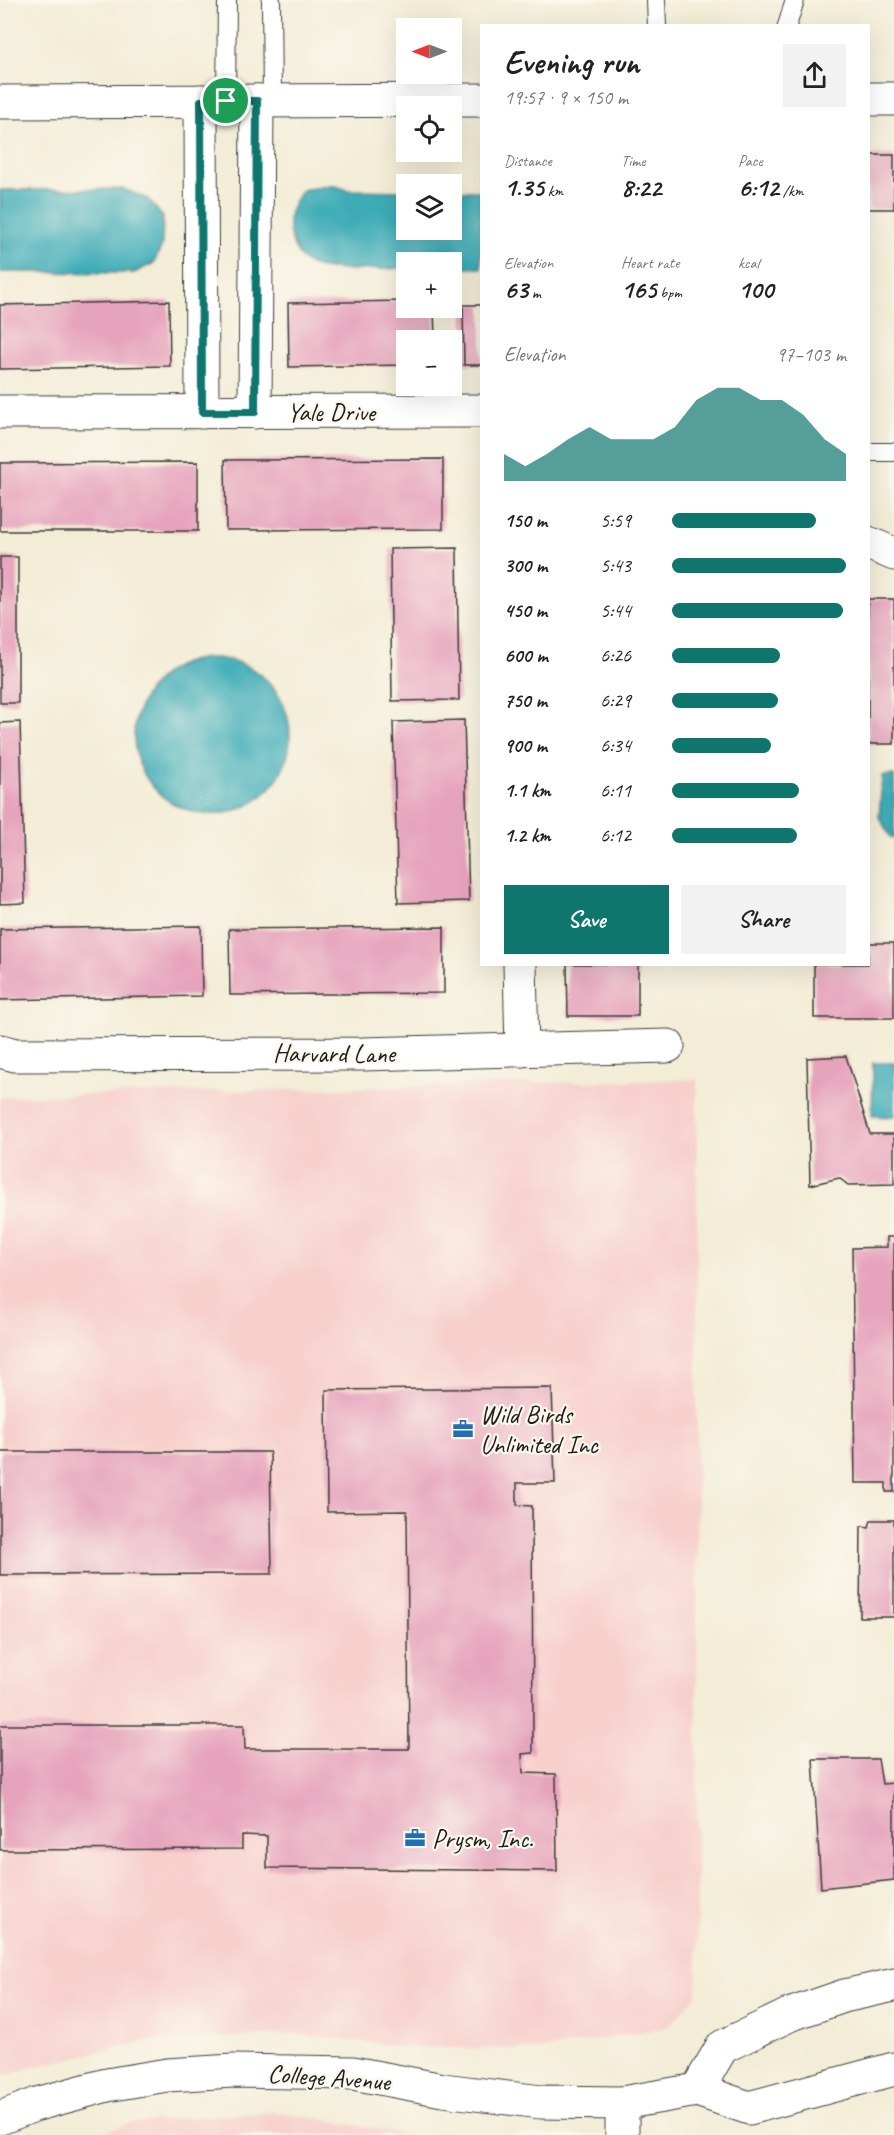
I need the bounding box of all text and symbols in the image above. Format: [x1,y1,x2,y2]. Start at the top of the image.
north arrow [396,18,462,84]
map controls [396,18,462,396]
text: Evening run [504,41,639,83]
button: share [783,44,846,107]
pin [200,75,251,126]
icon: arrive [209,84,242,117]
text: 19:57 · 9 × 150 m [504,85,628,110]
button: locate [396,96,462,162]
text: Distance [504,151,552,171]
text: Time [621,151,645,171]
text: Pace [738,151,763,171]
text: 1.35 [504,171,544,204]
text: 8:22 [621,171,661,204]
text: 6:12 [738,171,779,204]
button: layers [396,174,462,240]
text: km [544,181,563,201]
text: /km [779,181,804,201]
button: + [396,252,462,318]
text: Elevation [504,253,553,273]
text: Heart rate [621,253,679,273]
text: kcal [738,253,759,273]
text: 63 [504,273,528,306]
text: 165 [621,273,656,306]
text: 100 [738,273,773,306]
text: m [528,283,541,303]
text: bpm [656,283,682,303]
button: − [396,330,462,396]
text: Elevation [504,342,566,367]
text: 97–103 m [776,342,846,367]
street label: Yale Drive [287,396,378,429]
text: 150 m [504,508,547,533]
text: 5:59 [600,508,631,533]
text: 300 m [504,553,547,578]
text: 5:43 [600,553,631,578]
text: 450 m [504,598,547,623]
text: 5:44 [600,598,631,623]
text: 600 m [504,643,548,668]
text: 6:26 [600,643,631,668]
text: 750 m [504,688,547,713]
text: 6:29 [600,688,631,713]
text: 900 m [504,733,547,758]
text: 6:34 [600,733,631,758]
text: 1.1 km [504,778,551,803]
text: 6:11 [600,778,631,803]
text: 1.2 km [504,823,551,848]
text: 6:12 [600,823,631,848]
button: Save [504,885,669,954]
button: Share [681,885,846,954]
street label: Harvard Lane [273,1037,398,1070]
place label: Wild Birds Unlimited Inc [480,1398,600,1461]
office icon: Wild Birds Unlimited Inc [451,1417,475,1441]
place label: Prysm, Inc. [432,1822,534,1855]
office icon: Prysm, Inc. [403,1826,427,1850]
street label: College Avenue [267,2057,393,2098]

